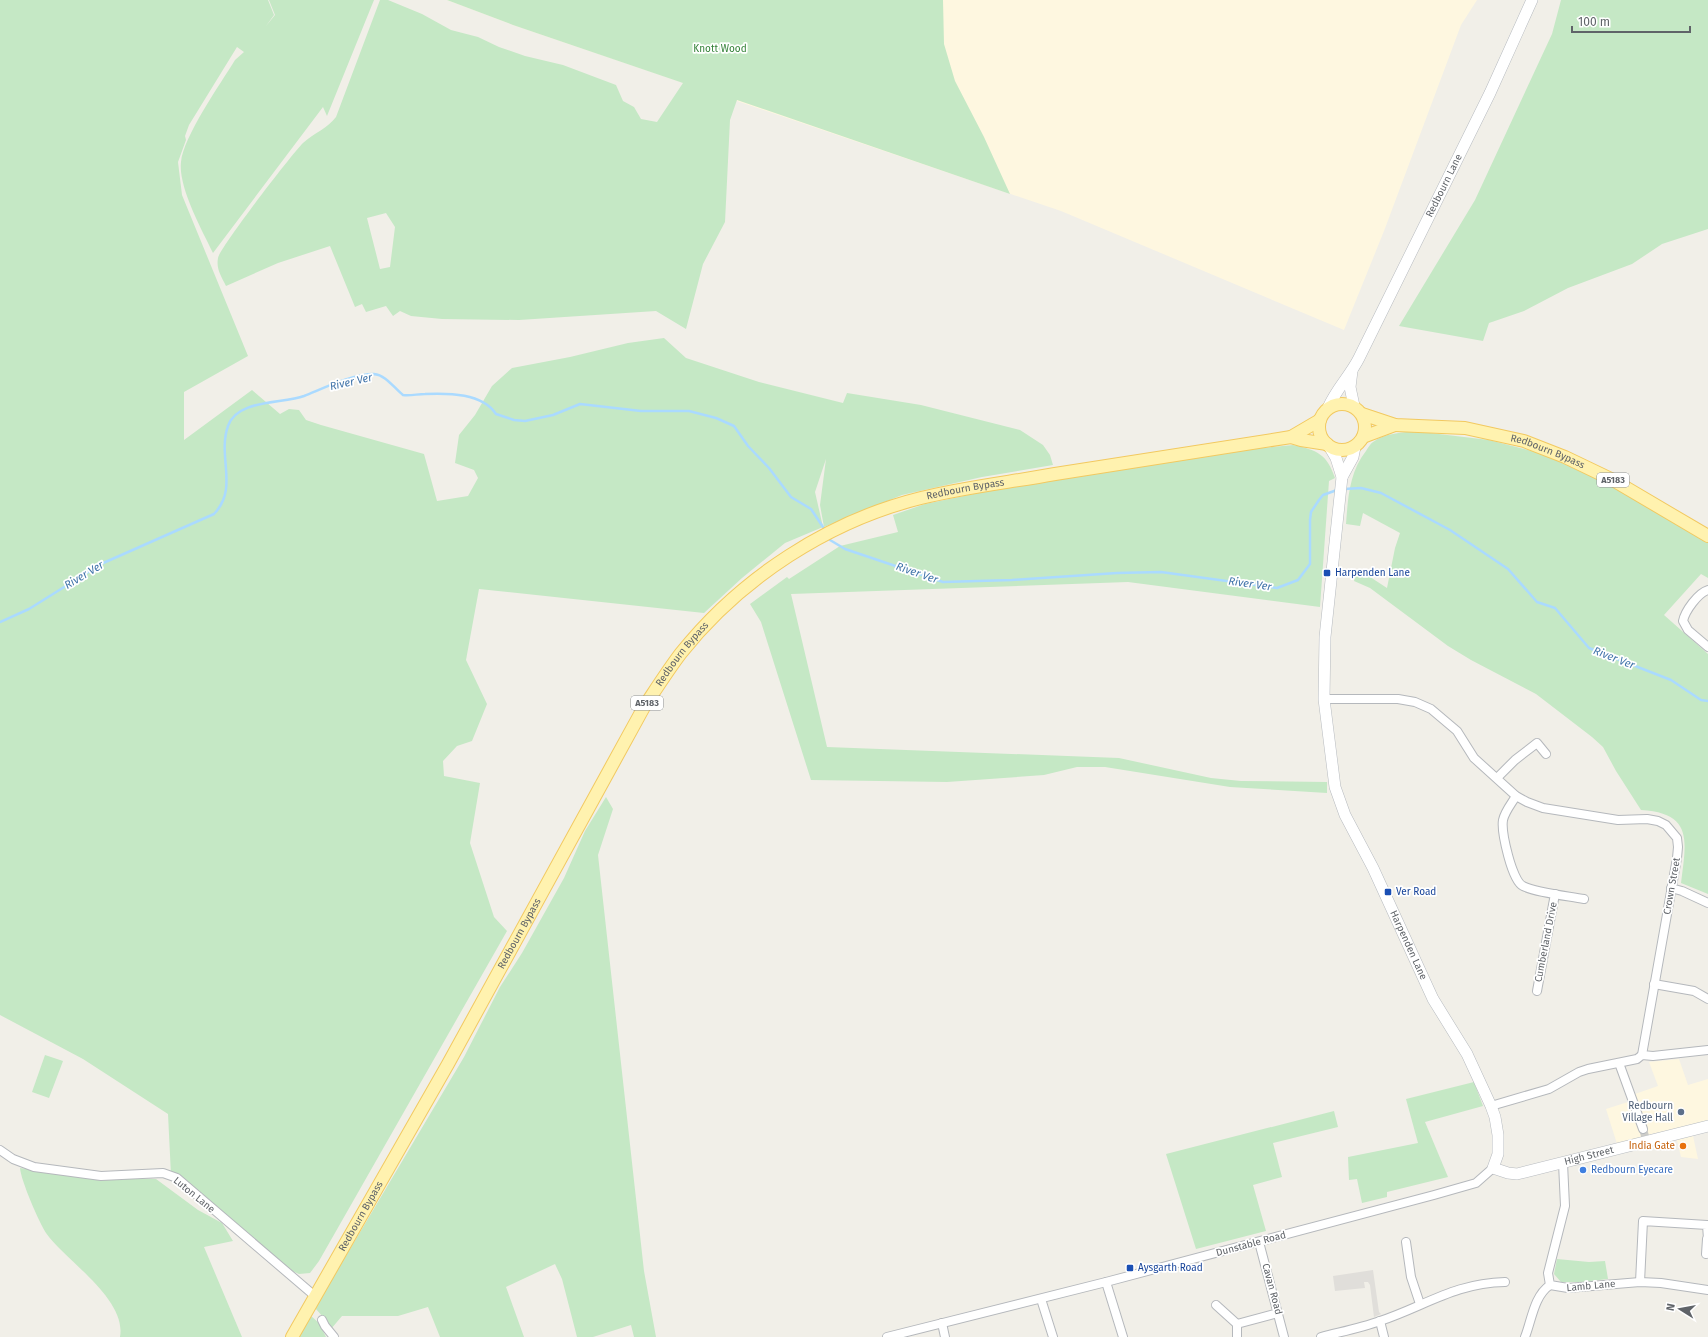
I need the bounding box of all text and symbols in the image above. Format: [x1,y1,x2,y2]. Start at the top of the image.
scale bar [1572,8,1690,34]
text: 100 m [1578,15,1610,29]
park label: Knott Wood [693,43,747,55]
street label: Redbourn Lane [1423,152,1465,219]
water label: River Ver [328,371,374,393]
street label: Redbourn Bypass [1509,432,1587,472]
road number: A5183 [1597,473,1629,487]
street label: Redbourn Bypass [925,476,1005,502]
water label: River Ver [62,558,107,592]
water label: River Ver [894,560,940,586]
place label: Harpenden Lane [1335,567,1410,579]
marker: Harpenden Lane [1322,568,1332,578]
water label: River Ver [1228,575,1273,594]
street label: Redbourn Bypass [653,619,711,689]
water label: River Ver [1591,644,1637,672]
road number: A5183 [631,696,663,710]
street label: Crown Street [1661,856,1683,915]
place label: Ver Road [1396,886,1436,898]
marker: Ver Road [1383,887,1393,897]
street label: Redbourn Bypass [495,896,544,971]
street label: Cumberland Drive [1532,901,1560,983]
street label: Harpenden Lane [1387,909,1429,982]
place label: Redbourn Village Hall [1622,1100,1673,1124]
marker: Redbourn Village Hall [1676,1107,1686,1117]
place label: India Gate [1629,1140,1675,1152]
marker: India Gate [1678,1141,1688,1151]
street label: High Street [1563,1144,1615,1168]
place label: Redbourn Eyecare [1591,1164,1673,1176]
marker: Redbourn Eyecare [1578,1165,1588,1175]
street label: Luton Lane [171,1175,217,1215]
street label: Redbourn Bypass [336,1179,386,1254]
street label: Dunstable Road [1215,1229,1287,1259]
place label: Aysgarth Road [1138,1262,1203,1274]
street label: Cavan Road [1259,1262,1285,1316]
marker: Aysgarth Road [1125,1263,1135,1273]
street label: Lamb Lane [1566,1278,1616,1294]
north arrow [1660,1289,1700,1329]
text: N [1664,1302,1678,1312]

